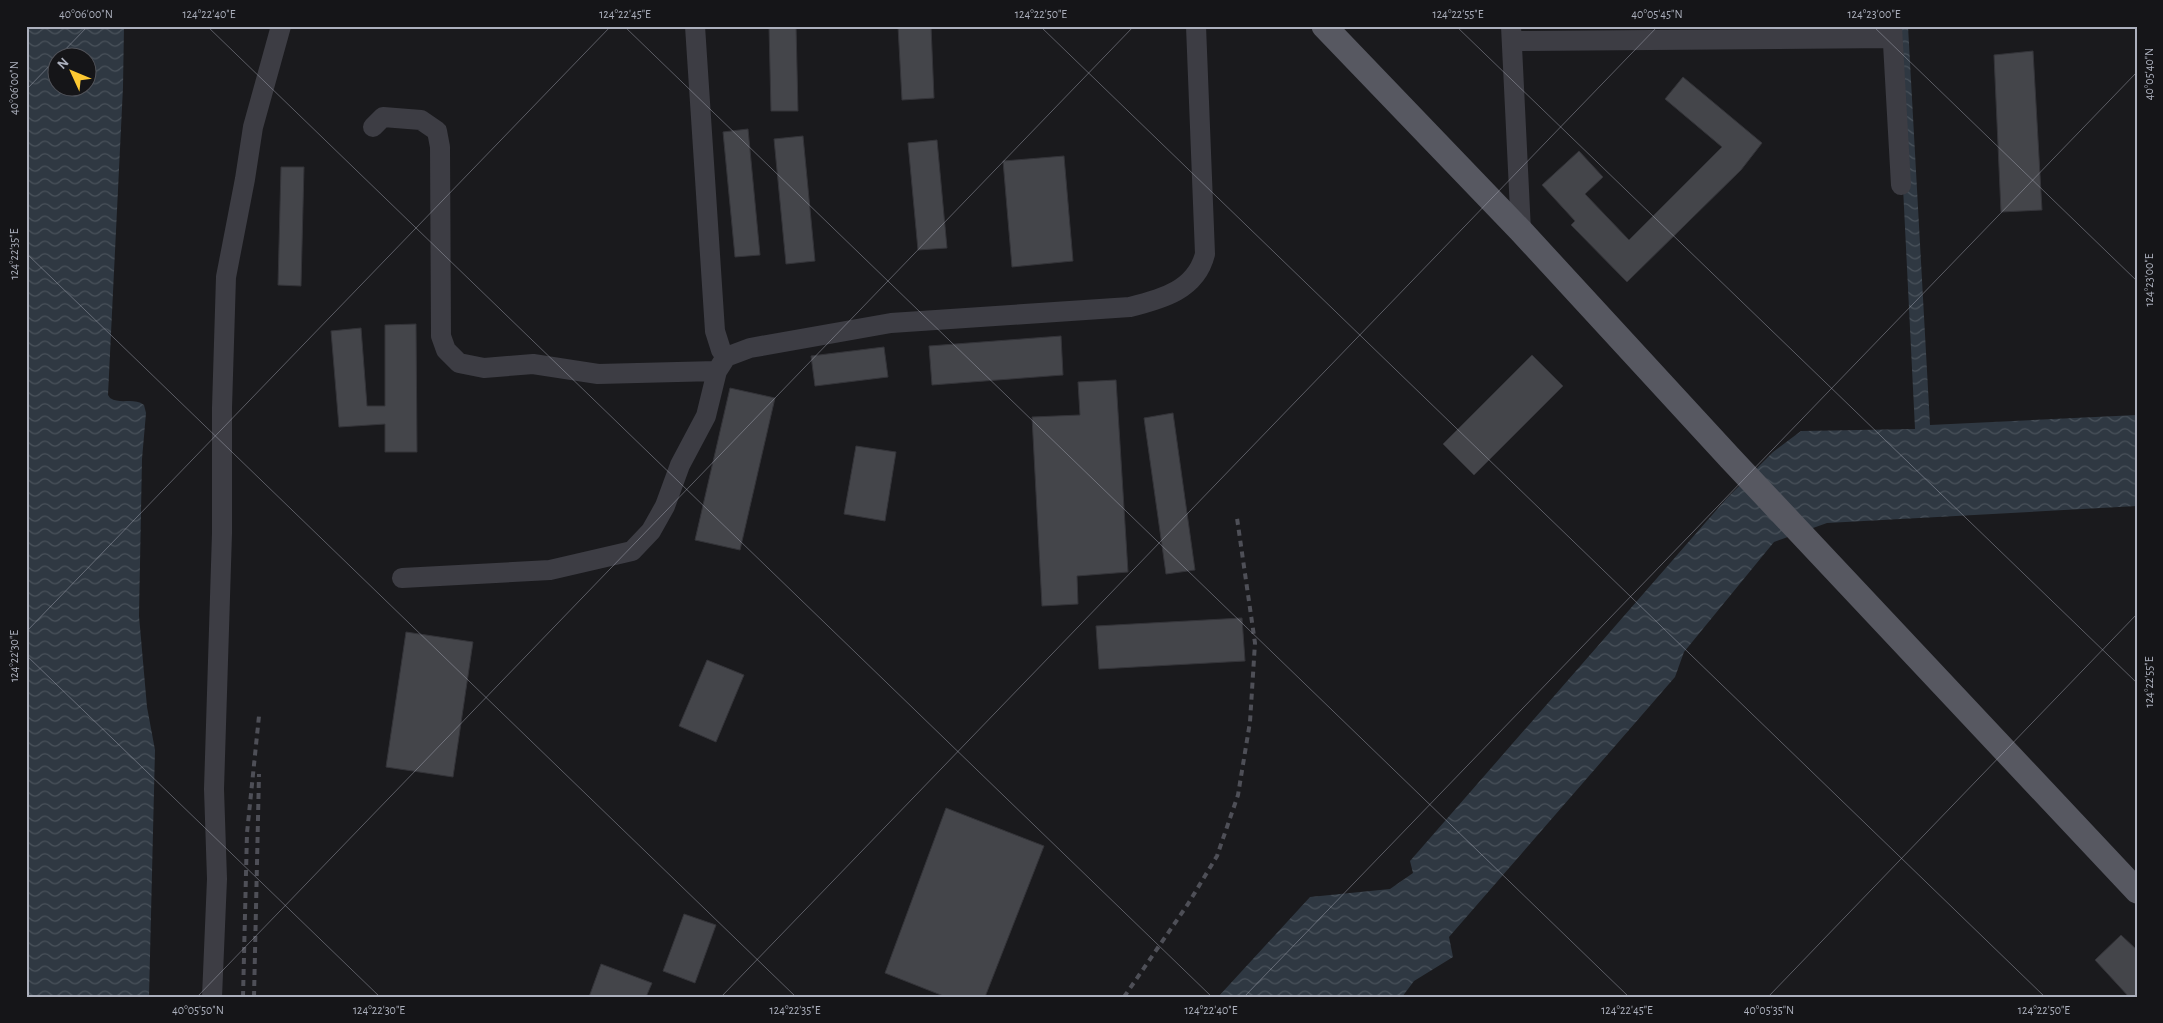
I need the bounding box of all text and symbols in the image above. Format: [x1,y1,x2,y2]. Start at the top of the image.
text: 40°06'00"N [59,8,113,20]
text: 124°22'40"E [182,8,236,20]
text: 124°22'45"E [599,8,651,20]
text: 124°22'50"E [1015,8,1067,20]
text: 124°22'55"E [1433,8,1484,20]
text: 40°05'45"N [1631,8,1683,20]
text: 124°23'00"E [1847,8,1901,20]
north arrow [48,48,98,98]
text: 40°05'40"N [2143,48,2155,100]
text: N [55,55,72,72]
text: 40°06'00"N [8,61,20,115]
text: 124°22'35"E [8,228,20,279]
text: 124°23'00"E [2143,253,2155,307]
text: 124°22'30"E [8,630,20,682]
text: 124°22'55"E [2143,656,2155,707]
text: 40°05'50"N [172,1004,224,1016]
text: 124°22'30"E [353,1004,405,1016]
text: 124°22'35"E [770,1004,821,1016]
text: 124°22'40"E [1184,1004,1238,1016]
text: 124°22'45"E [1601,1004,1653,1016]
text: 40°05'35"N [1744,1004,1794,1016]
text: 124°22'50"E [2018,1004,2070,1016]

